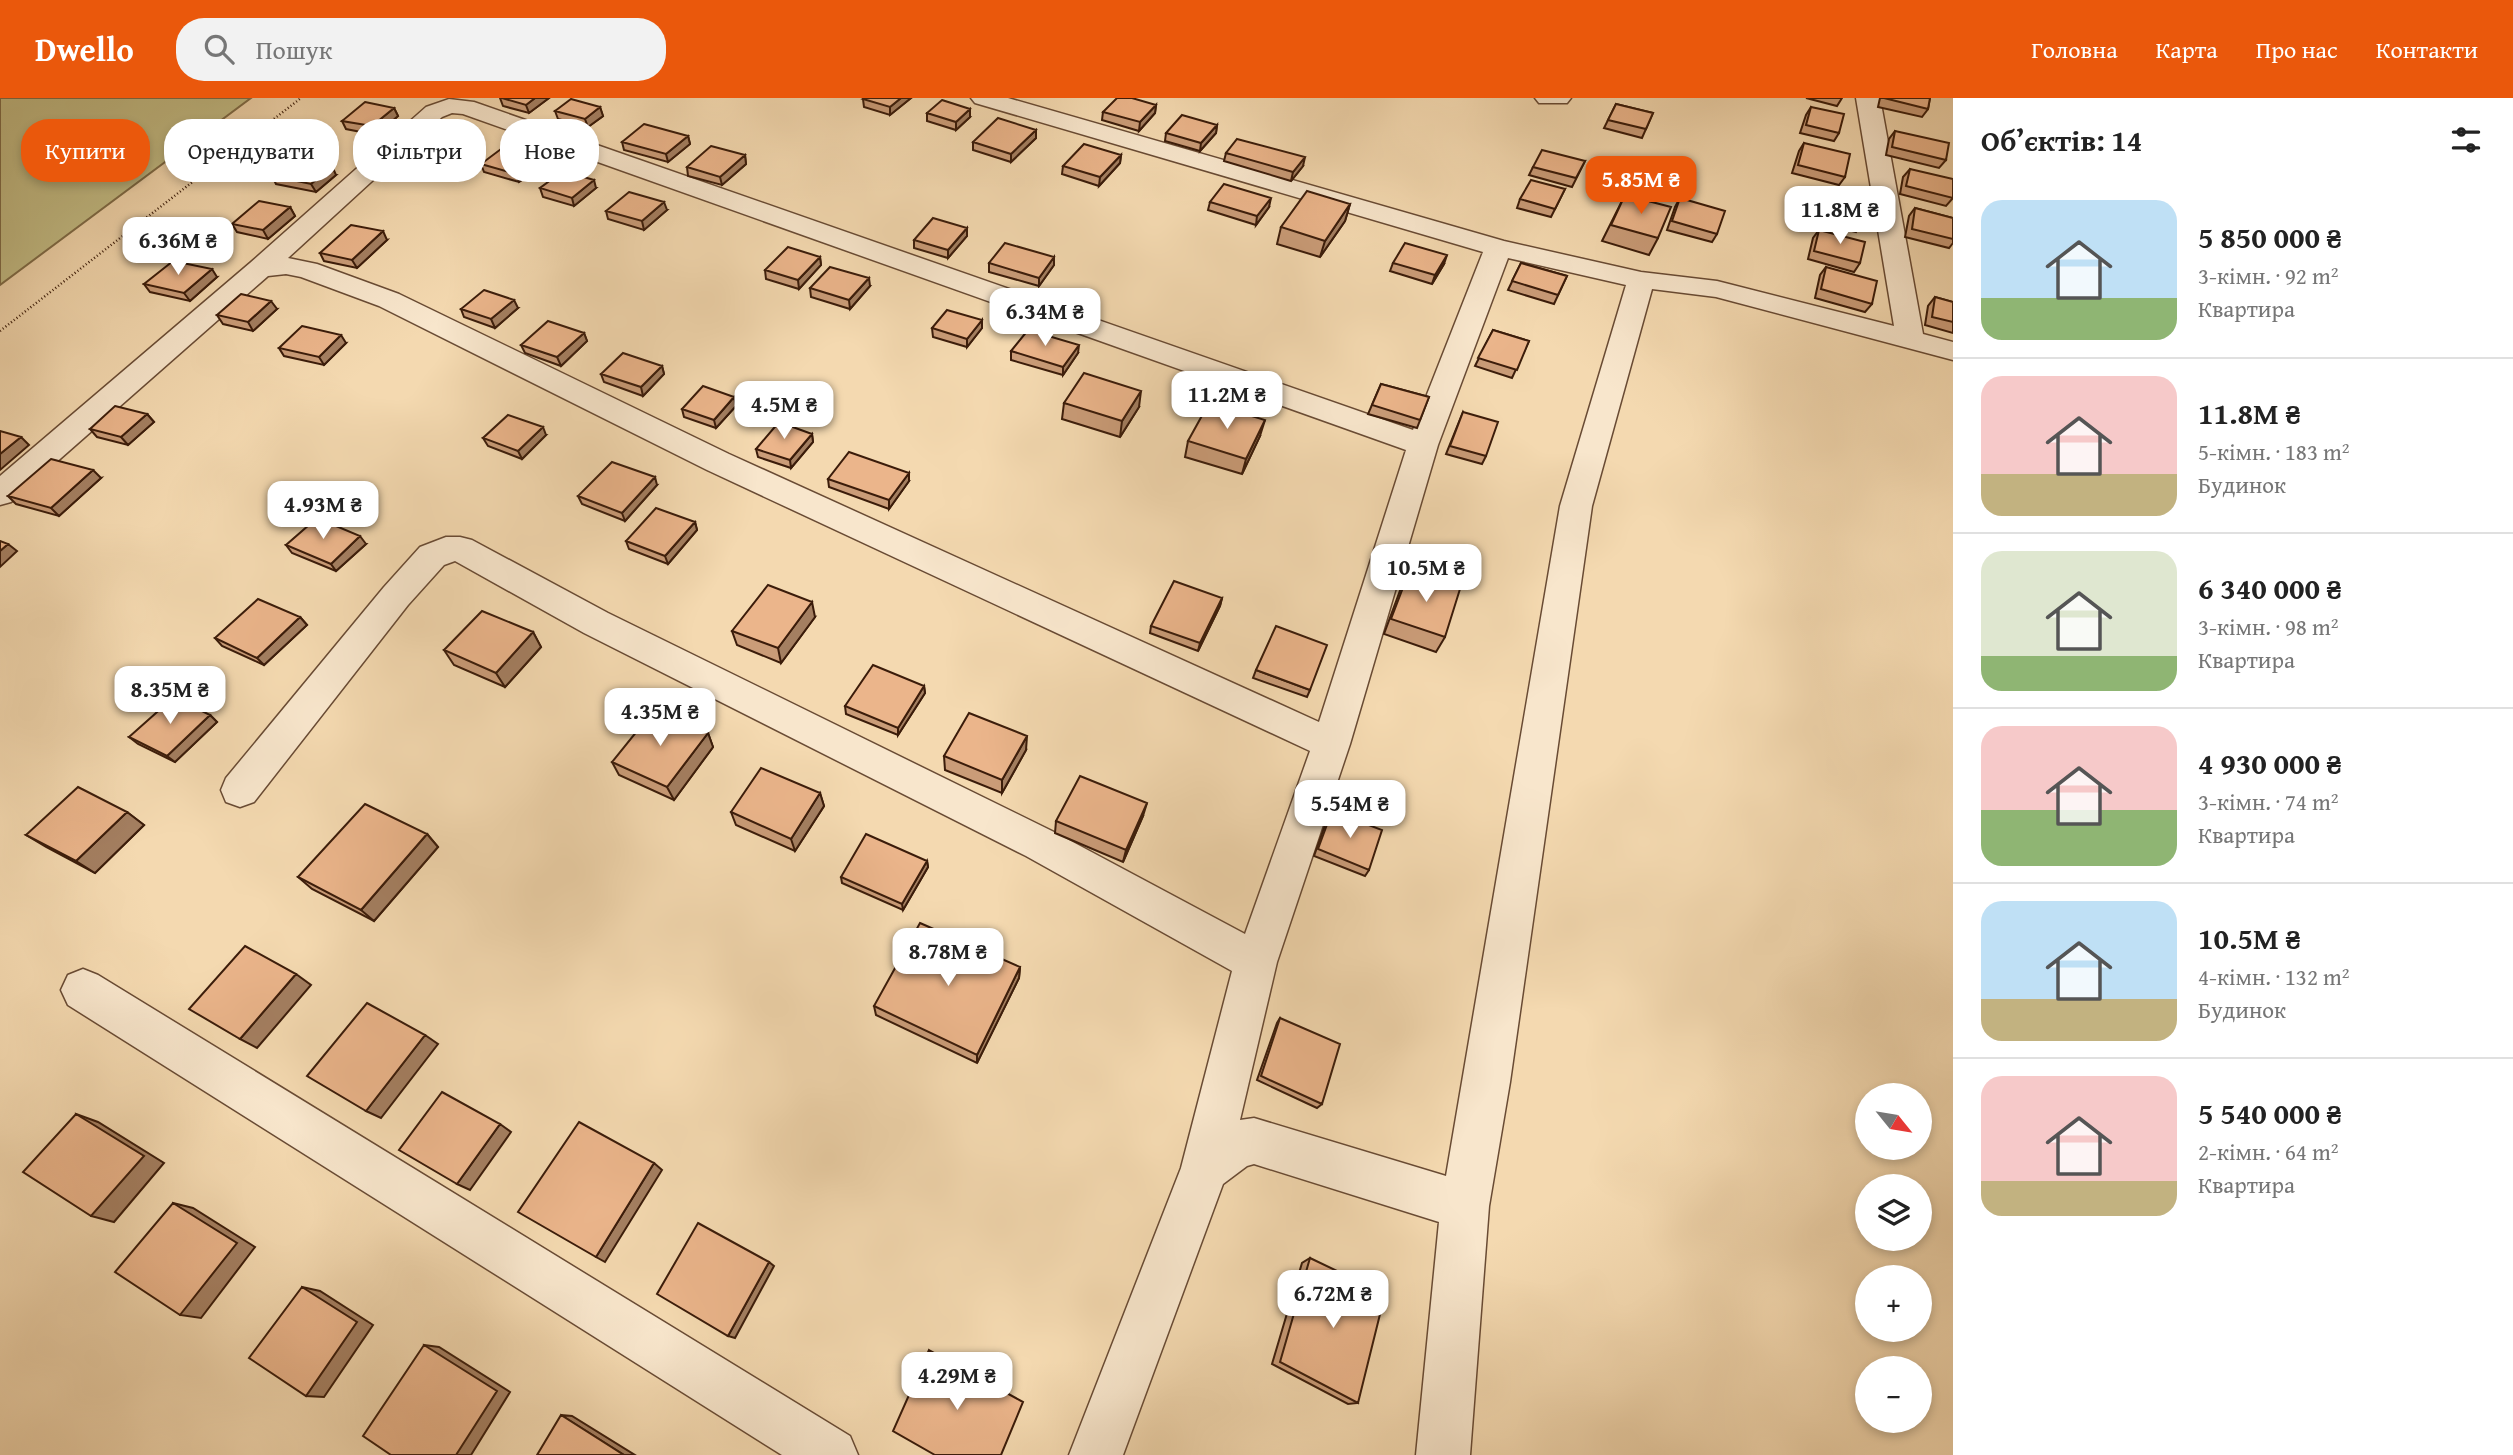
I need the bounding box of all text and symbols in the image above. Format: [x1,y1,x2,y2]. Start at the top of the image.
search box [176,18,666,81]
text: Dwello [35,25,134,73]
icon: search [200,30,238,68]
text: Пошук [256,30,332,69]
text: Головна [2031,32,2118,67]
text: Карта [2156,32,2218,67]
text: Про нас [2256,32,2338,67]
text: Контакти [2376,32,2478,67]
text: Об’єктів: 14 [1981,118,2142,162]
chip: Купити [21,119,150,182]
chip: Орендувати [164,119,339,182]
chip: Фільтри [353,119,486,182]
chip: Нове [500,119,599,182]
icon: filters [2447,121,2485,159]
pin: 5.85M ₴ [1576,156,1706,216]
text: 5.85M ₴ [1601,162,1681,195]
pin: 11.8M ₴ [1775,186,1905,246]
text: 11.8M ₴ [1800,192,1880,225]
text: 5 850 000 ₴ [2198,215,2342,259]
pin: 6.36M ₴ [113,218,243,277]
text: 6.36M ₴ [138,223,218,256]
icon: home [2037,228,2121,312]
text: 3-кімн. · 92 m² [2198,259,2339,292]
pin: 6.34M ₴ [980,288,1110,348]
text: Квартира [2198,292,2295,325]
text: 6.34M ₴ [1005,294,1085,327]
pin: 11.2M ₴ [1162,372,1292,431]
text: 11.2M ₴ [1187,377,1267,410]
pin: 4.5M ₴ [727,382,841,441]
text: 4.5M ₴ [750,387,818,420]
text: 11.8M ₴ [2198,391,2301,435]
icon: home [2037,404,2121,488]
text: 5-кімн. · 183 m² [2198,435,2350,468]
text: Будинок [2198,468,2286,501]
pin: 4.93M ₴ [258,482,388,541]
text: 4.93M ₴ [283,487,363,520]
pin: 10.5M ₴ [1361,545,1491,604]
text: 10.5M ₴ [1386,550,1466,583]
text: 6 340 000 ₴ [2198,566,2342,610]
icon: home [2037,579,2121,663]
text: 3-кімн. · 98 m² [2198,610,2339,643]
text: Квартира [2198,643,2295,676]
pin: 8.35M ₴ [105,666,235,726]
text: 8.35M ₴ [130,672,210,705]
pin: 4.35M ₴ [595,688,725,748]
text: 4.35M ₴ [620,694,700,727]
text: 4 930 000 ₴ [2198,741,2342,785]
icon: home [2037,754,2121,838]
pin: 5.54M ₴ [1285,780,1415,840]
text: 3-кімн. · 74 m² [2198,785,2339,818]
text: 5.54M ₴ [1310,786,1390,819]
text: Квартира [2198,818,2295,851]
text: 10.5M ₴ [2198,916,2301,960]
pin: 8.78M ₴ [883,928,1013,988]
icon: home [2037,929,2121,1013]
text: 8.78M ₴ [908,934,988,967]
text: 4-кімн. · 132 m² [2198,960,2350,993]
text: Будинок [2198,993,2286,1026]
north arrow [1855,1083,1932,1160]
map controls [1855,1083,1932,1433]
text: 5 540 000 ₴ [2198,1091,2342,1135]
icon: home [2037,1104,2121,1188]
text: 2-кімн. · 64 m² [2198,1135,2339,1168]
text: Квартира [2198,1168,2295,1201]
button: layers [1855,1174,1932,1251]
button: + [1855,1265,1932,1342]
pin: 6.72M ₴ [1268,1270,1398,1330]
text: 6.72M ₴ [1293,1276,1373,1309]
pin: 4.29M ₴ [892,1352,1022,1412]
button: − [1855,1356,1932,1433]
text: 4.29M ₴ [917,1358,997,1391]

